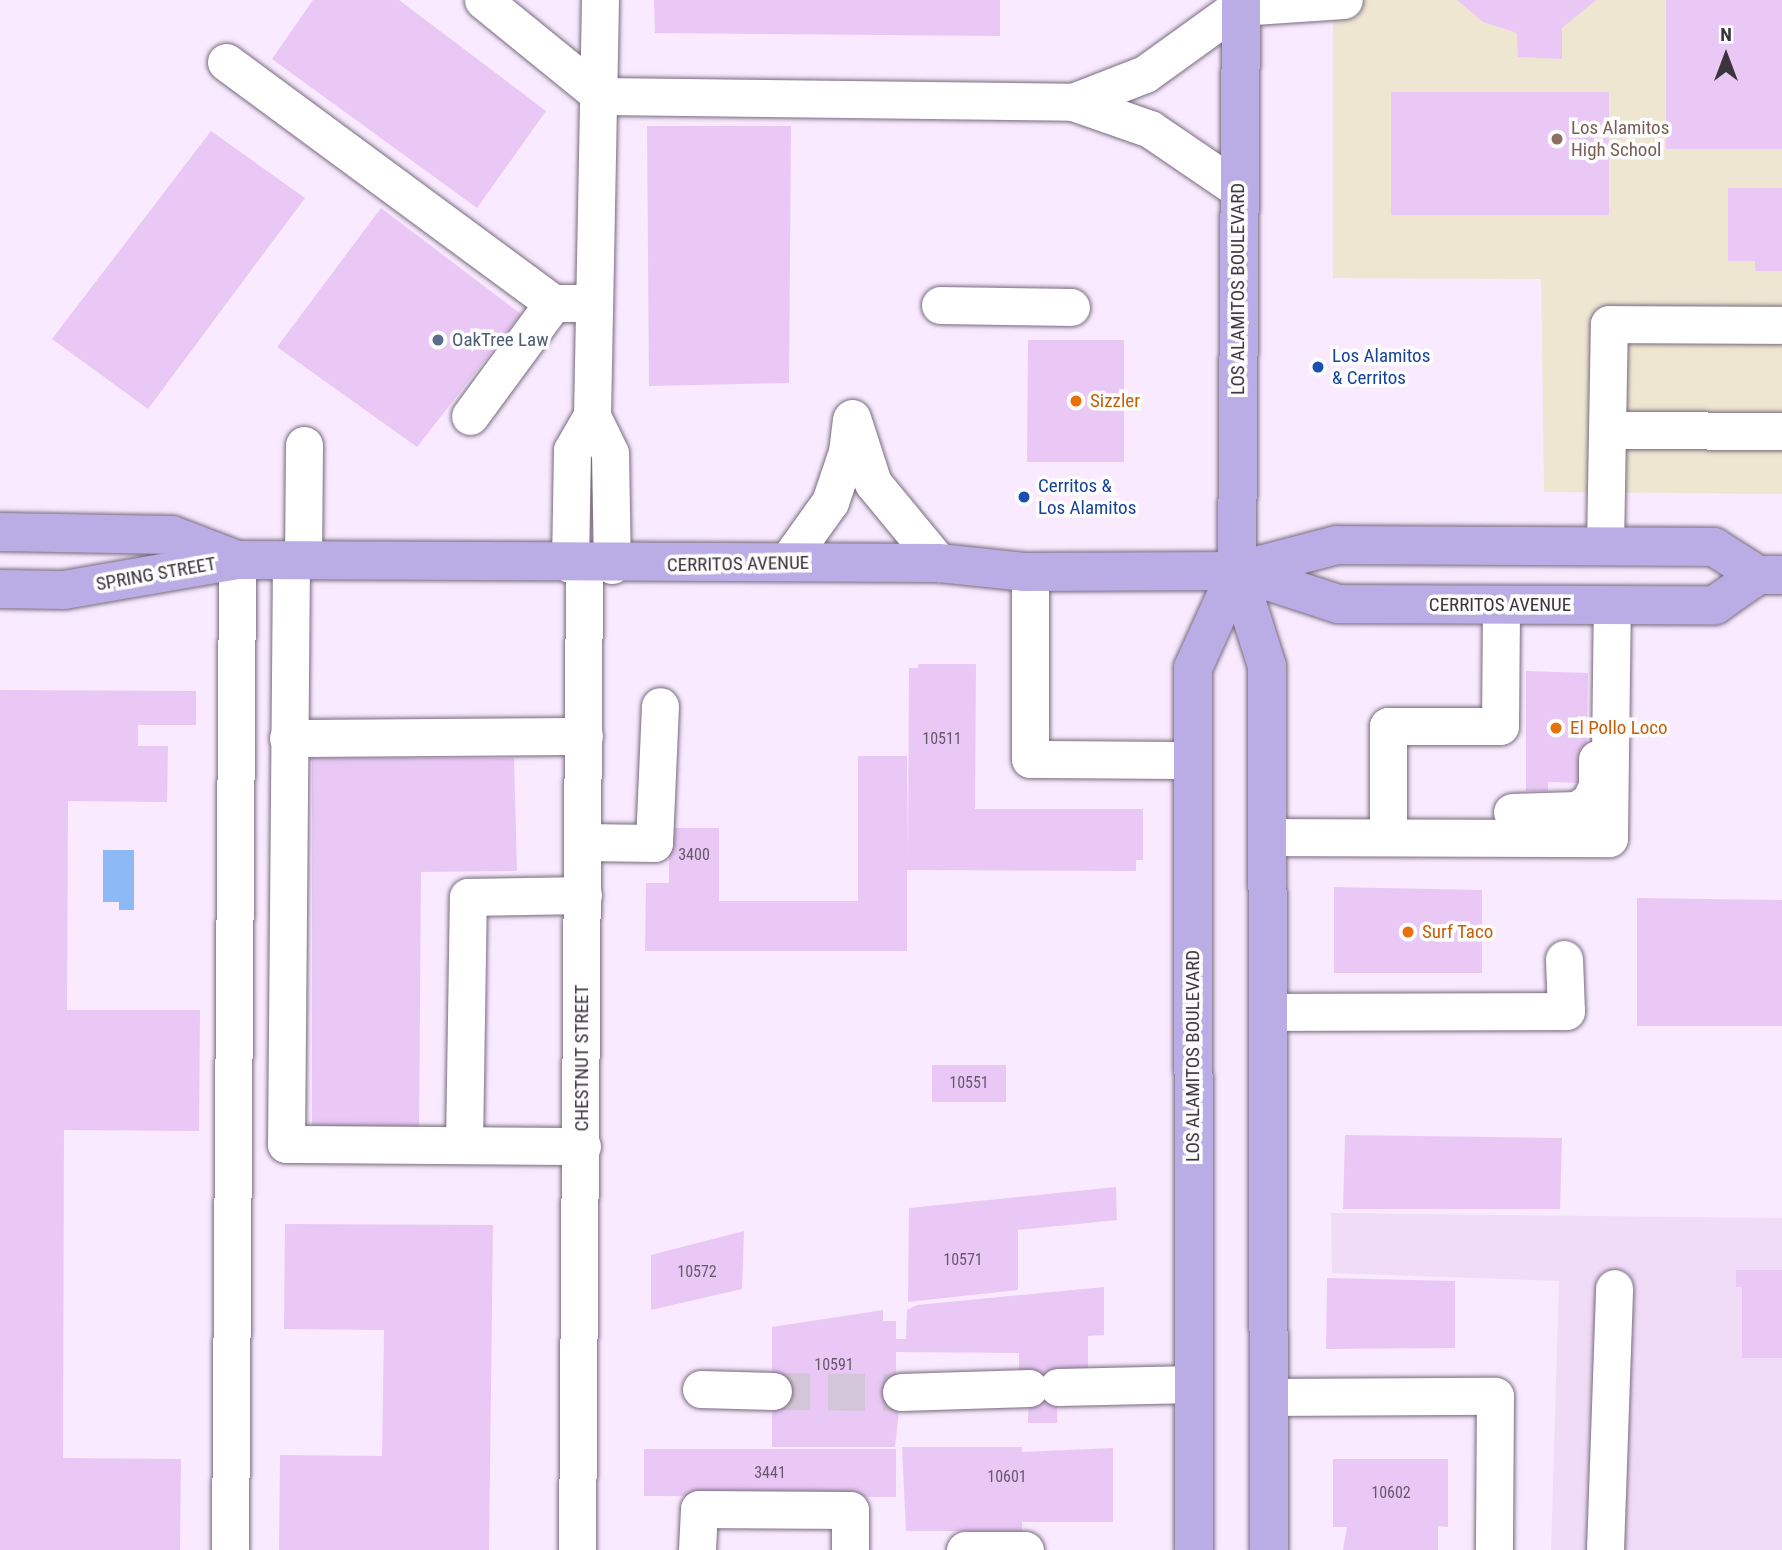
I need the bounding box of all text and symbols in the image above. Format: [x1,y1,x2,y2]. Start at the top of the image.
north arrow [1691,21,1761,91]
text: N [1720,23,1732,46]
place label: Los Alamitos High School [1571,117,1669,161]
marker: Los Alamitos High School [1549,131,1565,147]
street label: LOS ALAMITOS BOULEVARD [1227,183,1249,395]
place label: OakTree Law [452,329,549,351]
marker: OakTree Law [430,332,446,348]
place label: Los Alamitos & Cerritos [1332,345,1430,389]
marker: Los Alamitos & Cerritos [1310,359,1326,375]
place label: Sizzler [1090,390,1140,412]
marker: Sizzler [1068,393,1084,409]
place label: Cerritos & Los Alamitos [1038,475,1136,519]
marker: Cerritos & Los Alamitos [1016,489,1032,505]
street label: CERRITOS AVENUE [667,551,809,577]
street label: SPRING STREET [94,552,218,596]
street label: CERRITOS AVENUE [1429,594,1571,616]
place label: El Pollo Loco [1570,717,1668,739]
marker: El Pollo Loco [1548,720,1564,736]
house number: 10511 [922,729,962,749]
house number: 3400 [678,845,710,865]
place label: Surf Taco [1422,921,1494,943]
marker: Surf Taco [1400,924,1416,940]
street label: LOS ALAMITOS BOULEVARD [1182,950,1204,1162]
street label: CHESTNUT STREET [571,984,593,1132]
house number: 10551 [949,1073,989,1093]
house number: 10571 [943,1250,983,1270]
house number: 10572 [677,1262,717,1282]
house number: 10591 [814,1355,854,1375]
house number: 3441 [754,1463,786,1483]
house number: 10601 [987,1467,1027,1487]
house number: 10602 [1371,1483,1411,1503]

